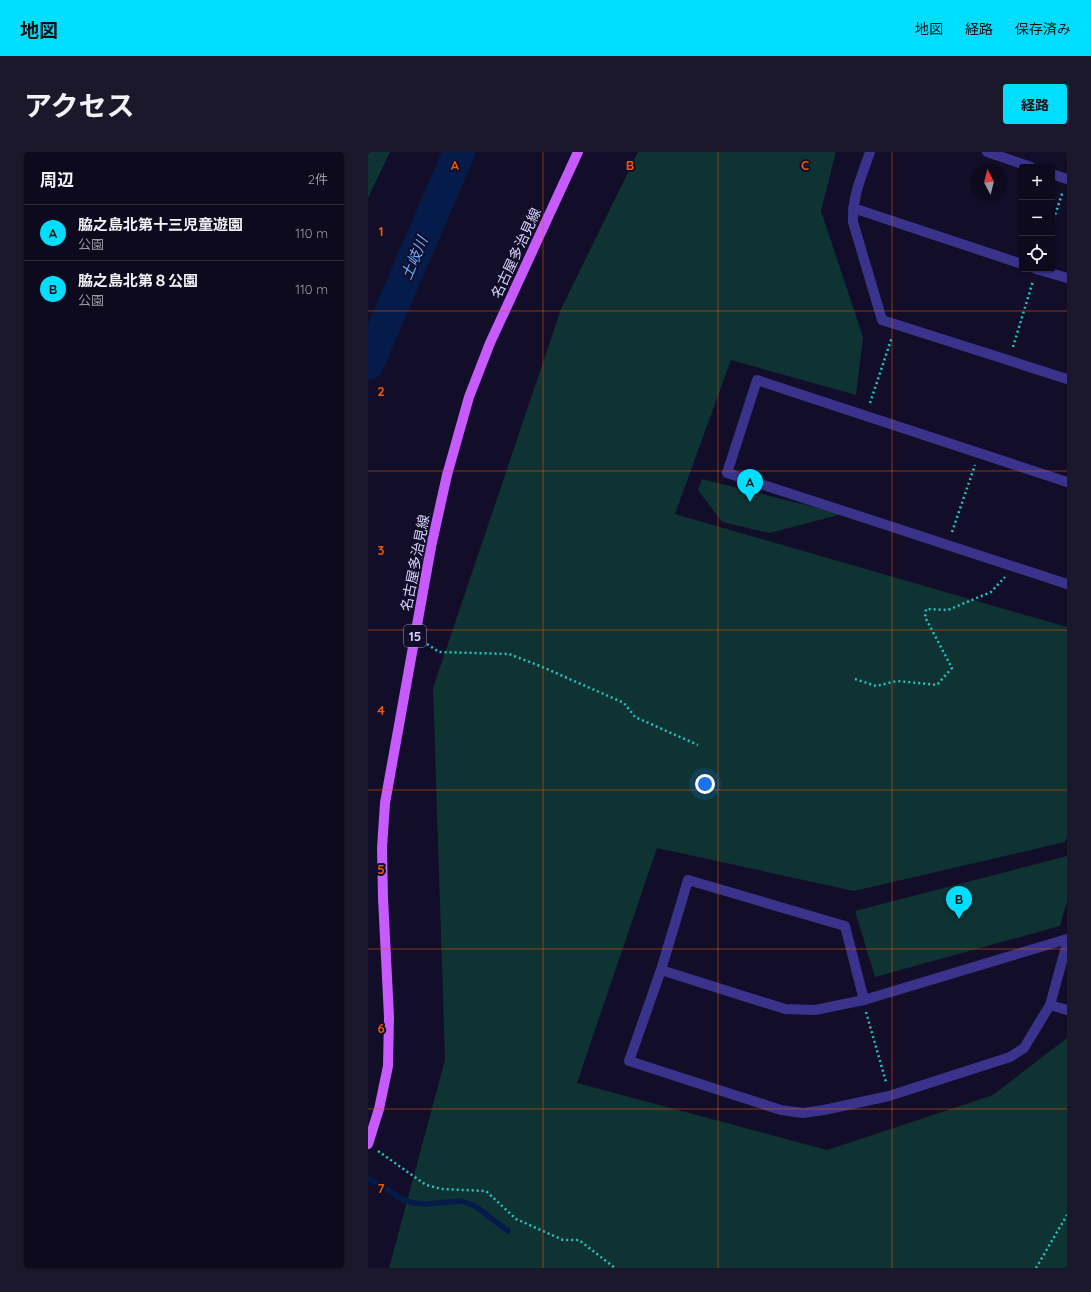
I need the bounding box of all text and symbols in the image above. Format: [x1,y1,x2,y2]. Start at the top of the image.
text: 地図 [20,18,58,42]
text: 地図 [915,20,943,38]
text: 経路 [965,20,993,38]
text: 保存済み [1015,20,1071,38]
button: 経路 [1003,84,1067,124]
text: アクセス [24,88,135,123]
text: A [451,157,460,173]
text: B [626,157,634,173]
text: C [801,157,809,173]
north arrow [971,164,1007,200]
map controls [1019,164,1055,272]
button: + [1019,164,1055,200]
text: 周辺 [40,169,74,190]
text: 2件 [308,171,328,187]
button: − [1019,200,1055,236]
street label: 名古屋多治見線 [487,205,545,301]
text: 脇之島北第十三児童遊園 [78,215,243,234]
text: 1 [378,223,384,239]
text: A [49,225,57,241]
text: 110 m [295,225,328,241]
water label: 土岐川 [396,232,432,282]
text: 公園 [78,236,104,252]
button: locate [1019,236,1055,272]
text: 脇之島北第８公園 [78,271,198,290]
text: B [49,281,57,297]
text: 110 m [295,281,328,297]
text: 公園 [78,292,104,308]
text: 2 [377,383,385,399]
pin: A [737,469,763,502]
street label: 名古屋多治見線 [397,513,433,613]
text: 3 [378,542,385,558]
road number: 15 [404,625,426,647]
text: 4 [377,702,385,718]
your location [695,774,715,794]
text: 5 [377,861,385,877]
pin: B [946,886,972,919]
text: 6 [377,1020,385,1036]
text: 7 [377,1180,385,1196]

